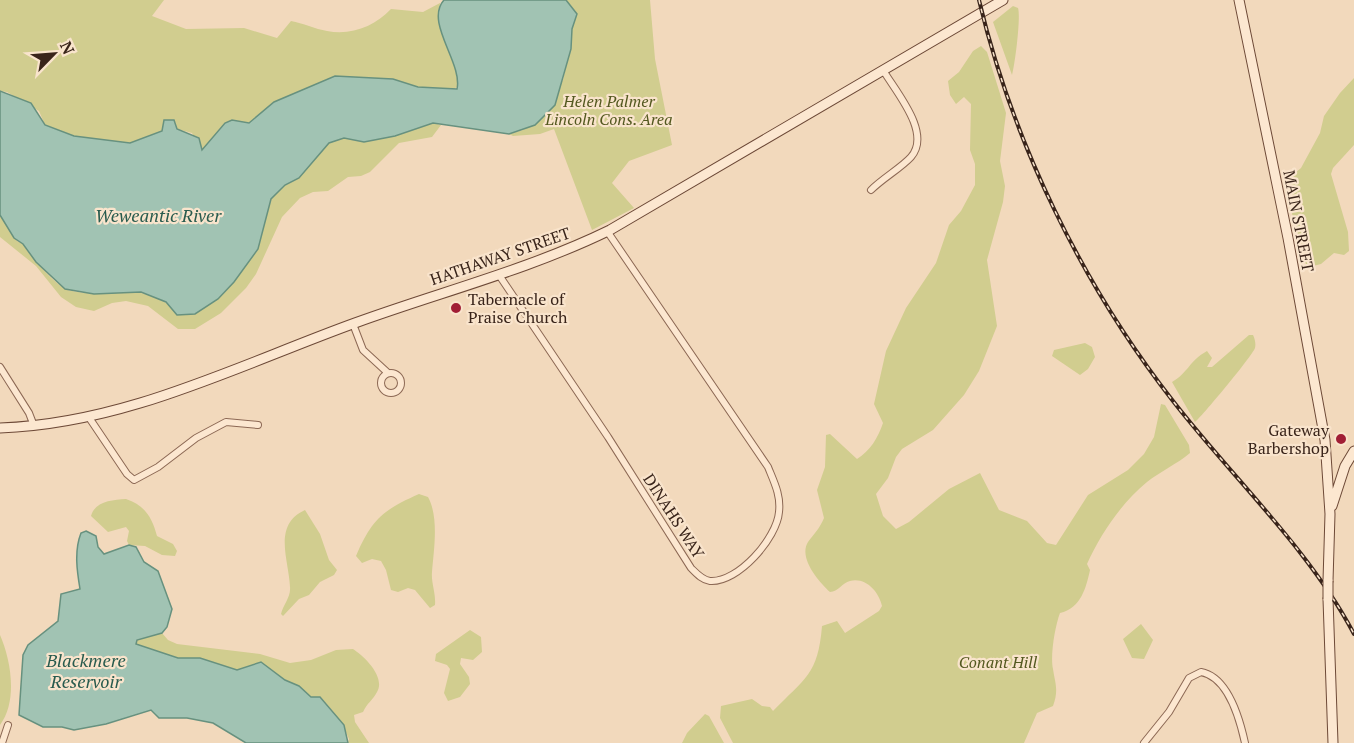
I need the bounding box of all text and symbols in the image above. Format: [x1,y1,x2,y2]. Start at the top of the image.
north arrow [24,24,84,84]
text: N [55,38,80,58]
park label: Helen Palmer Lincoln Cons. Area [544,90,673,130]
street label: MAIN STREET [1278,168,1320,274]
water label: Weweantic River [95,203,222,227]
street label: HATHAWAY STREET [427,222,573,290]
place label: Tabernacle of Praise Church [468,288,568,328]
marker: Tabernacle of Praise Church [449,301,463,315]
place label: Gateway Barbershop [1248,419,1330,459]
marker: Gateway Barbershop [1334,432,1348,446]
street label: DINAHS WAY [638,469,710,563]
water label: Blackmere Reservoir [45,648,126,693]
park label: Conant Hill [959,651,1038,673]

